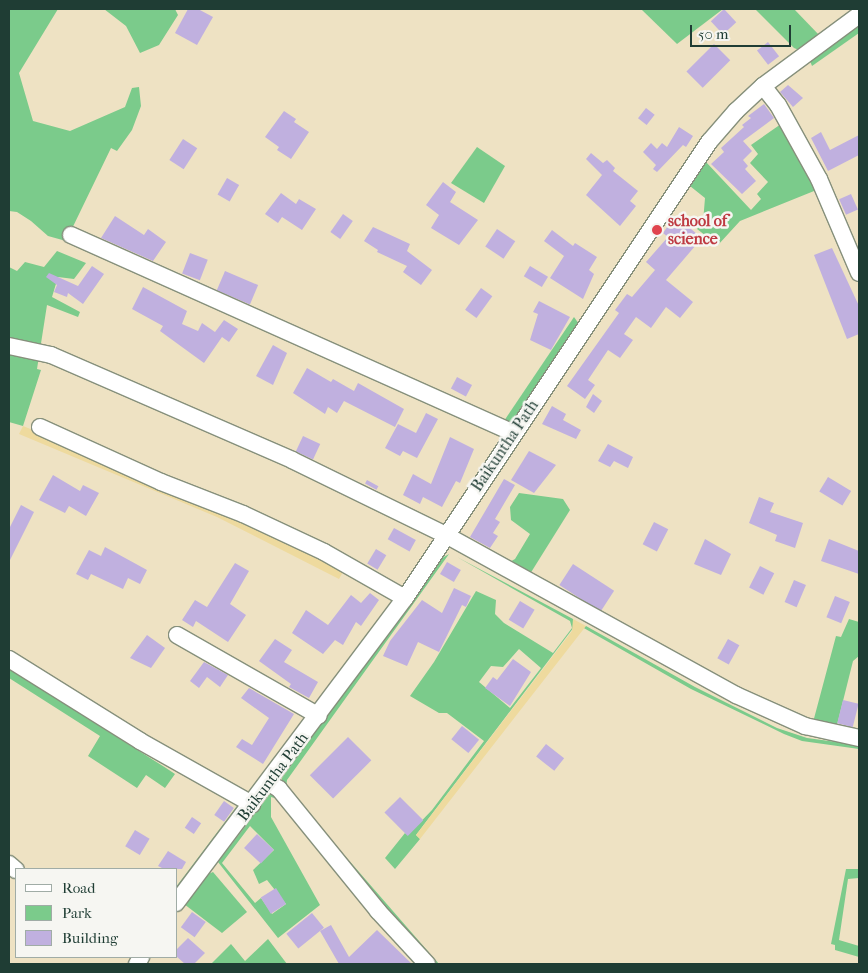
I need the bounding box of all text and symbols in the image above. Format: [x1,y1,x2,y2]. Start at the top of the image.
scale bar [693,15,794,47]
text: 50 m [698,25,728,43]
place label: school of science [668,211,727,249]
marker: school of science [650,223,664,237]
street label: Baikuntha Path [467,397,543,495]
street label: Baikuntha Path [233,729,313,825]
legend [15,868,178,958]
text: Road [62,879,95,897]
text: Park [62,904,92,922]
text: Building [62,929,118,947]

